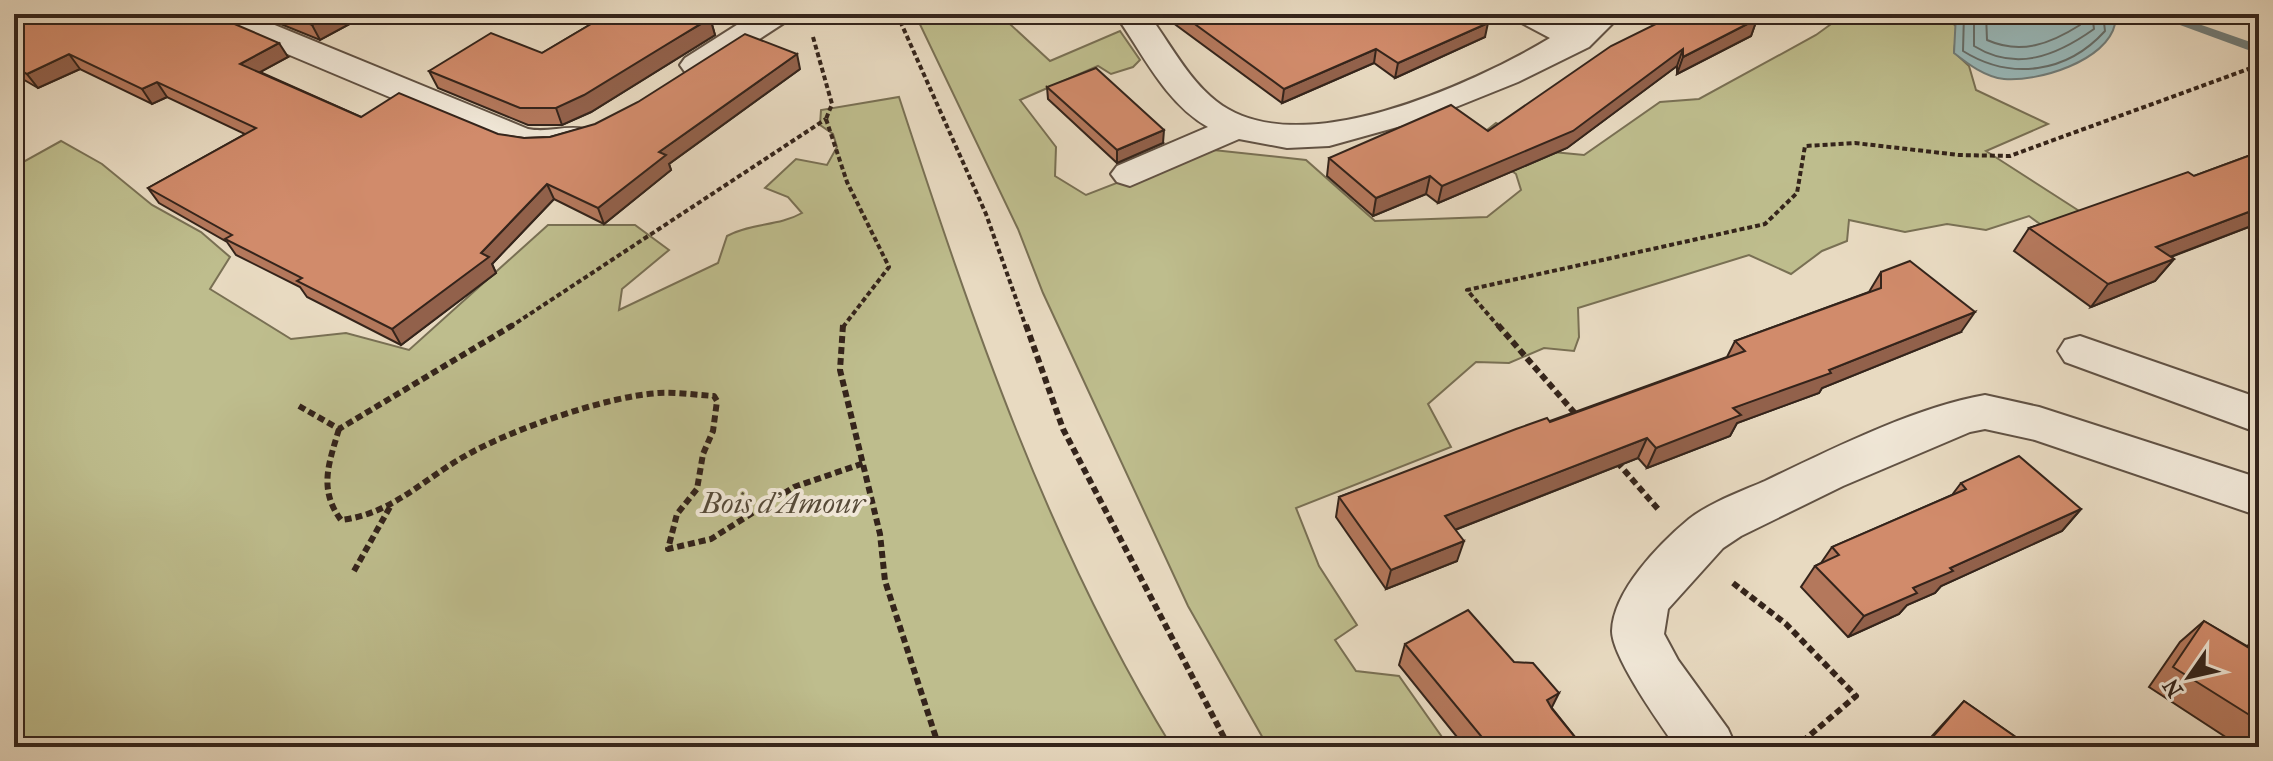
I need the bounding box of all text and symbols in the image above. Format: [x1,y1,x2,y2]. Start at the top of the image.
park label: Bois d'Amour [699,486,867,521]
north arrow [2149,637,2229,717]
text: N [2158,673,2189,702]

